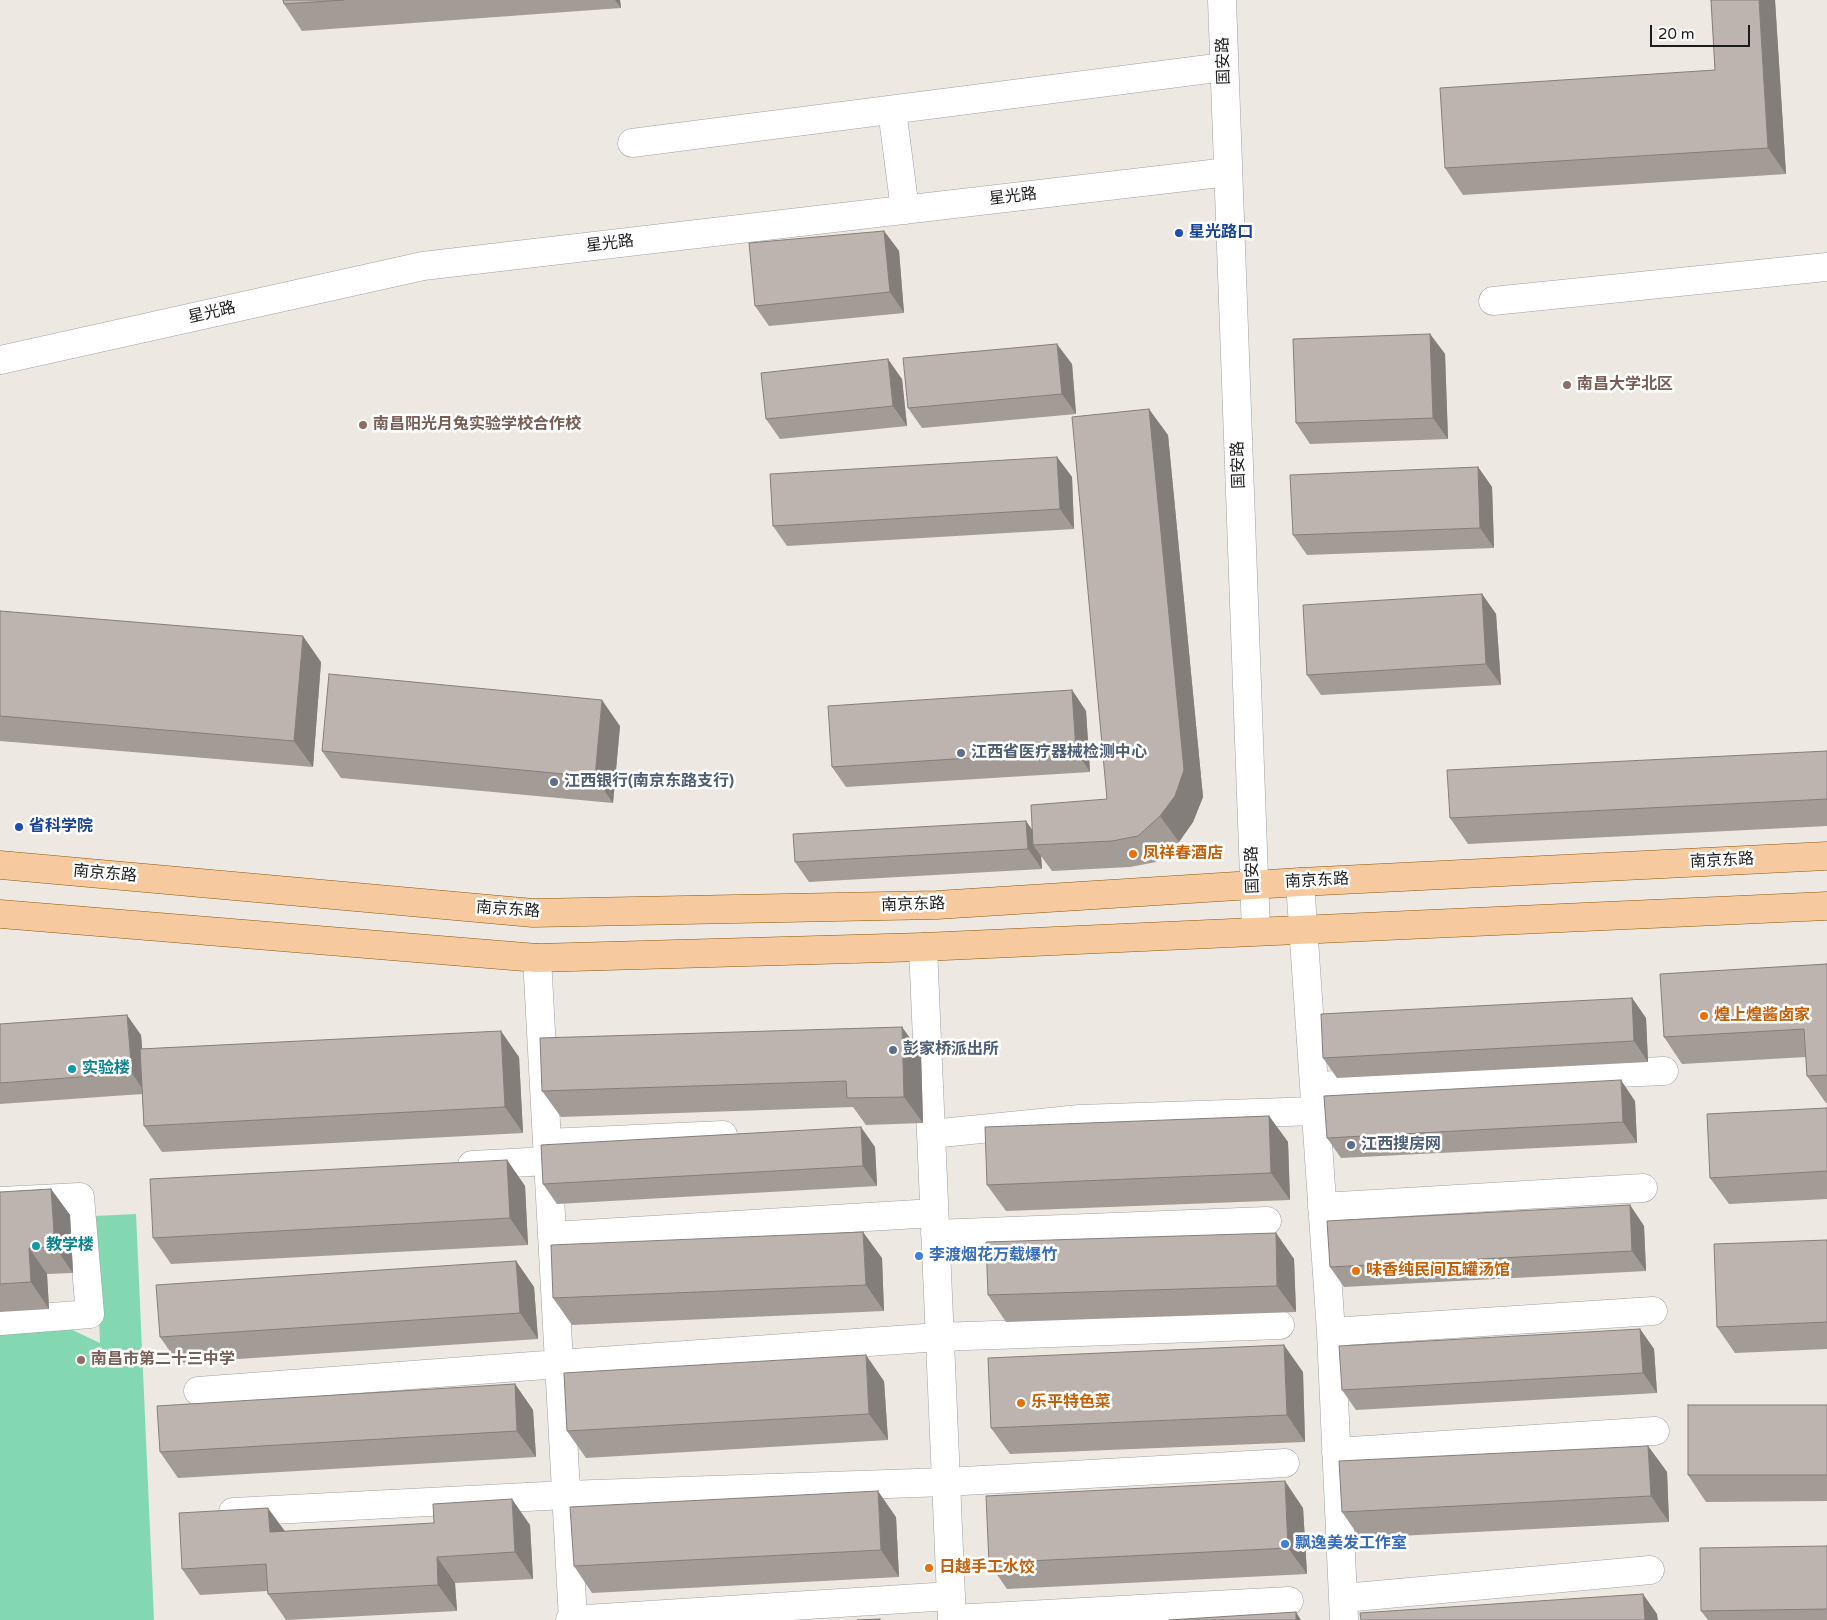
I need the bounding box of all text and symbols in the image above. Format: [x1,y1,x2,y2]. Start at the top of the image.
scale bar [1652,15,1752,47]
text: 20 m [1658,25,1695,43]
street label: 国安路 [1214,37,1234,85]
street label: 星光路 [988,185,1038,209]
place label: 星光路口 [1189,223,1253,243]
marker: 星光路口 [1173,227,1185,239]
street label: 星光路 [585,232,635,256]
street label: 星光路 [186,298,238,328]
place label: 南昌大学北区 [1577,375,1673,395]
marker: 南昌大学北区 [1561,379,1573,391]
place label: 南昌阳光月兔实验学校合作校 [373,415,581,435]
marker: 南昌阳光月兔实验学校合作校 [357,419,369,431]
street label: 国安路 [1229,441,1249,489]
place label: 江西省医疗器械检测中心 [971,743,1147,763]
marker: 江西省医疗器械检测中心 [955,747,967,759]
place label: 江西银行(南京东路支行) [564,772,734,792]
marker: 江西银行(南京东路支行) [548,776,560,788]
place label: 省科学院 [29,817,93,837]
marker: 省科学院 [13,821,25,833]
place label: 凤祥春酒店 [1143,844,1223,864]
street label: 国安路 [1243,846,1263,894]
marker: 凤祥春酒店 [1127,848,1139,860]
street label: 南京东路 [1690,850,1754,872]
street label: 南京东路 [72,862,138,886]
street label: 南京东路 [1285,870,1349,892]
street label: 南京东路 [881,894,945,916]
street label: 南京东路 [475,898,541,922]
place label: 煌上煌酱卤家 [1714,1006,1810,1026]
marker: 煌上煌酱卤家 [1698,1010,1710,1022]
place label: 彭家桥派出所 [903,1040,999,1060]
marker: 彭家桥派出所 [887,1044,899,1056]
place label: 实验楼 [82,1059,130,1079]
marker: 实验楼 [66,1063,78,1075]
place label: 江西搜房网 [1361,1135,1441,1155]
marker: 江西搜房网 [1345,1139,1357,1151]
place label: 教学楼 [46,1236,94,1256]
marker: 教学楼 [30,1240,42,1252]
place label: 李渡烟花万载爆竹 [929,1246,1057,1266]
marker: 李渡烟花万载爆竹 [913,1250,925,1262]
place label: 味香纯民间瓦罐汤馆 [1366,1261,1510,1281]
marker: 味香纯民间瓦罐汤馆 [1350,1265,1362,1277]
place label: 南昌市第二十三中学 [91,1350,235,1370]
marker: 南昌市第二十三中学 [75,1354,87,1366]
place label: 乐平特色菜 [1031,1393,1111,1413]
marker: 乐平特色菜 [1015,1397,1027,1409]
place label: 飘逸美发工作室 [1295,1534,1407,1554]
marker: 飘逸美发工作室 [1279,1538,1291,1550]
place label: 日越手工水饺 [939,1558,1035,1578]
marker: 日越手工水饺 [923,1562,935,1574]

